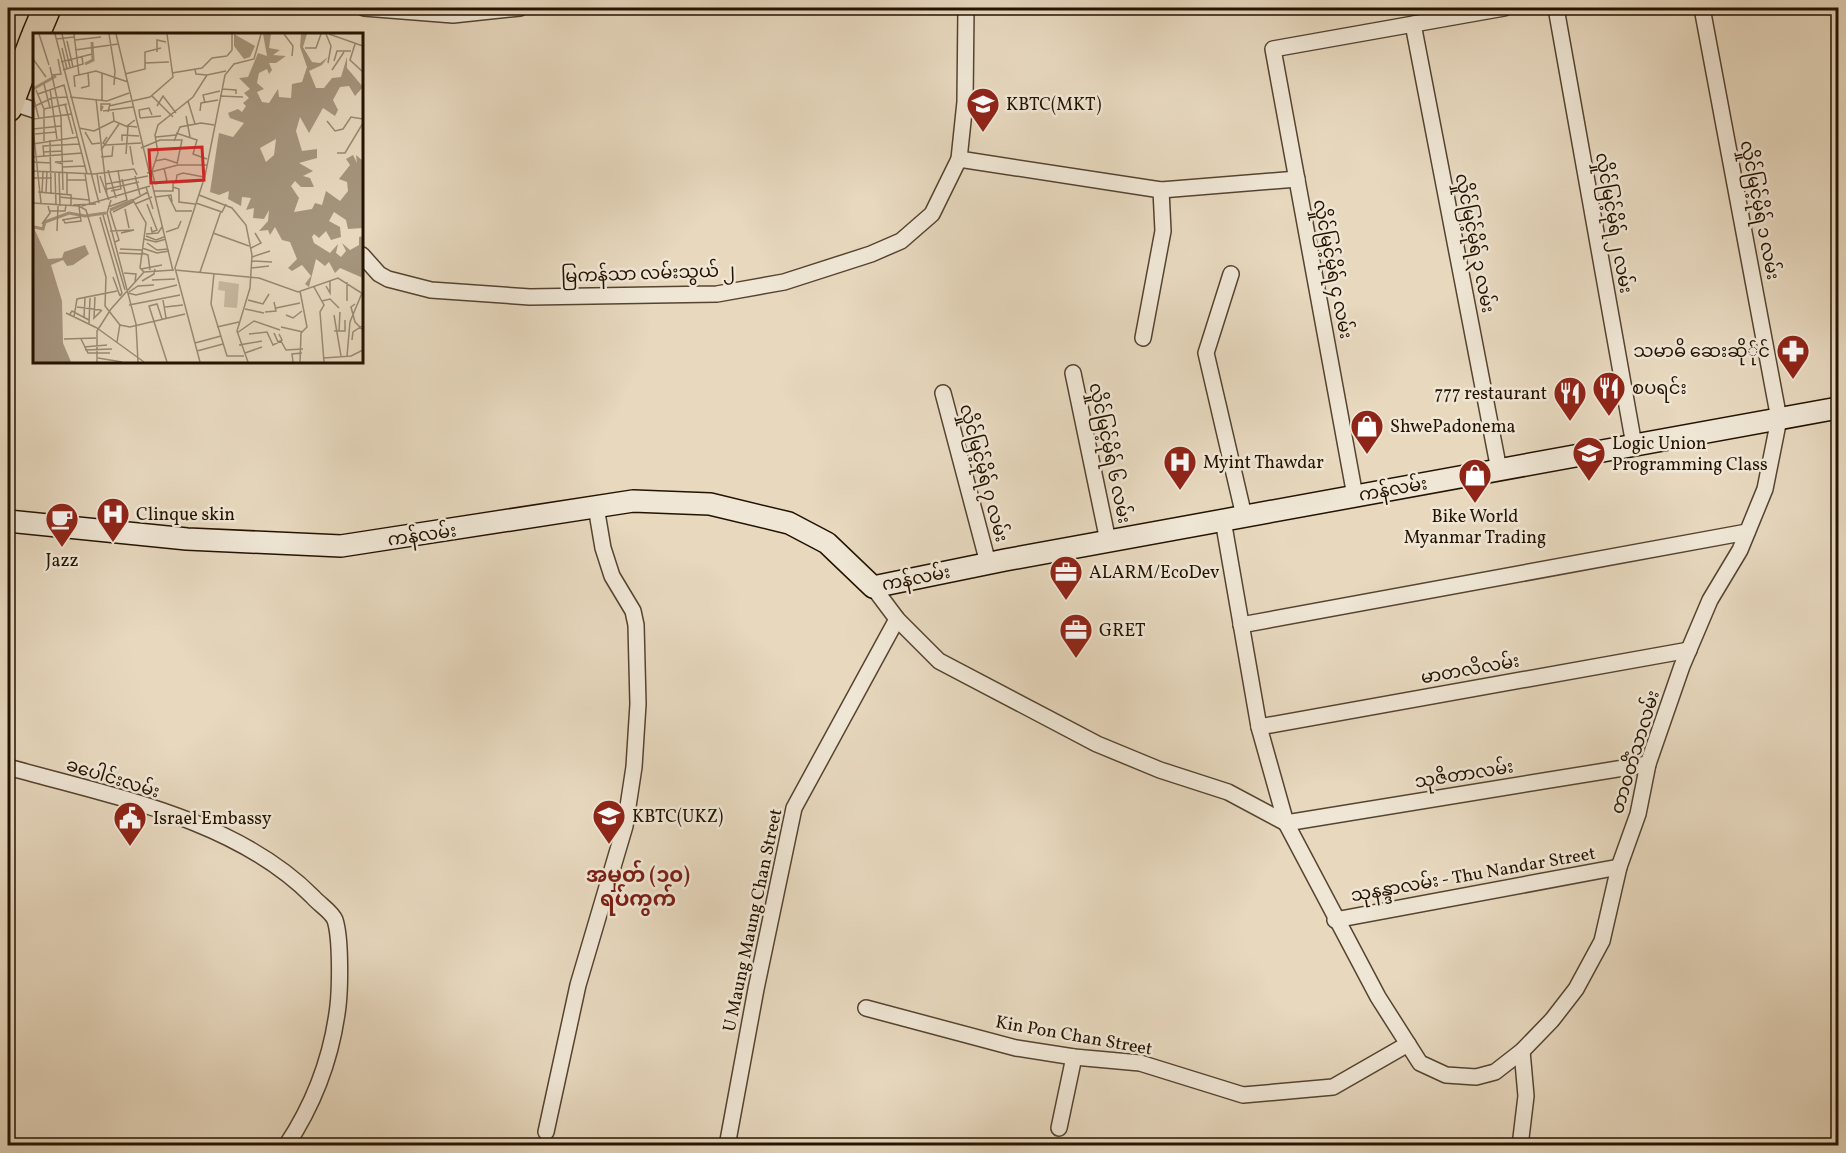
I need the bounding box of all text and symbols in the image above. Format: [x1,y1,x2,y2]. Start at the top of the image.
inset map [33,33,363,363]
school or university icon: KBTC(MKT) [965,86,1001,133]
place label: KBTC(MKT) [1006,93,1101,118]
street label: လှိုင်မြင့်မိုရ် ၁ လမ်း [1732,138,1787,282]
street label: လှိုင်မြင့်မိုရ် ၂ လမ်း [1587,150,1640,296]
street label: လှိုင်မြင့်မိုရ် ၃ လမ်း [1447,171,1502,315]
street label: လှိုင်မြင့်မိုရ် ၄ လမ်း [1305,197,1360,341]
street label: မြကန်သာ လမ်းသွယ် ၂ [561,257,735,291]
pharmacy icon: သမာဓိ ဆေးဆို်ုင် [1775,333,1811,380]
place label: သမာဓိ ဆေးဆို်ုင် [1633,337,1770,366]
restaurant icon: စပရင်း [1591,370,1627,417]
restaurant icon: 777 restaurant [1552,375,1588,422]
place label: စပရင်း [1632,375,1687,403]
street label: လှိုင်မြင့်မိုရ် ၆ လမ်း [1080,380,1139,526]
place label: 777 restaurant [1434,382,1547,407]
street label: လှိုင်မြင့်မိုရ် ၇ လမ်း [951,401,1016,545]
shop icon: ShwePadonema [1349,408,1385,455]
place label: ShwePadonema [1390,415,1516,440]
place label: Logic Union Programming Class [1612,432,1768,478]
school or university icon: Logic Union Programming Class [1571,435,1607,482]
hospital icon: Myint Thawdar [1162,444,1198,491]
place label: Myint Thawdar [1203,451,1324,476]
shop icon: Bike World Myanmar Trading [1457,457,1493,504]
street label: ကန်လမ်း [1357,470,1430,510]
hospital icon: Clinque skin [95,496,131,543]
cafe icon: Jazz [44,501,80,548]
place label: Clinque skin [136,503,235,528]
place label: Bike World Myanmar Trading [1404,505,1546,551]
street label: ကန်လမ်း [386,517,458,555]
place label: Jazz [46,549,78,574]
office icon: ALARM/EcoDev [1048,554,1084,601]
street label: ကန်လမ်း [880,559,953,599]
place label: ALARM/EcoDev [1089,561,1220,586]
office icon: GRET [1058,612,1094,659]
place label: GRET [1099,619,1146,644]
street label: မာတလိလမ်း [1419,647,1521,691]
street label: တာဝတိံသာလမ်း [1604,687,1667,817]
street label: ခပေါင်းလမ်း [63,751,163,806]
street label: သုဇိတာလမ်း [1413,752,1516,797]
school or university icon: KBTC(UKZ) [591,798,627,845]
public building icon: Israel Embassy [112,800,148,847]
place label: KBTC(UKZ) [632,805,723,830]
street label: U Maung Maung Chan Street [718,806,789,1034]
place label: Israel Embassy [153,807,272,832]
street label: သုနန္ဒာလမ်း - Thu Nandar Street [1349,840,1598,911]
district label: အမှတ် (၁၀) ရပ်ကွက် [586,859,690,916]
street label: Kin Pon Chan Street [993,1010,1154,1063]

